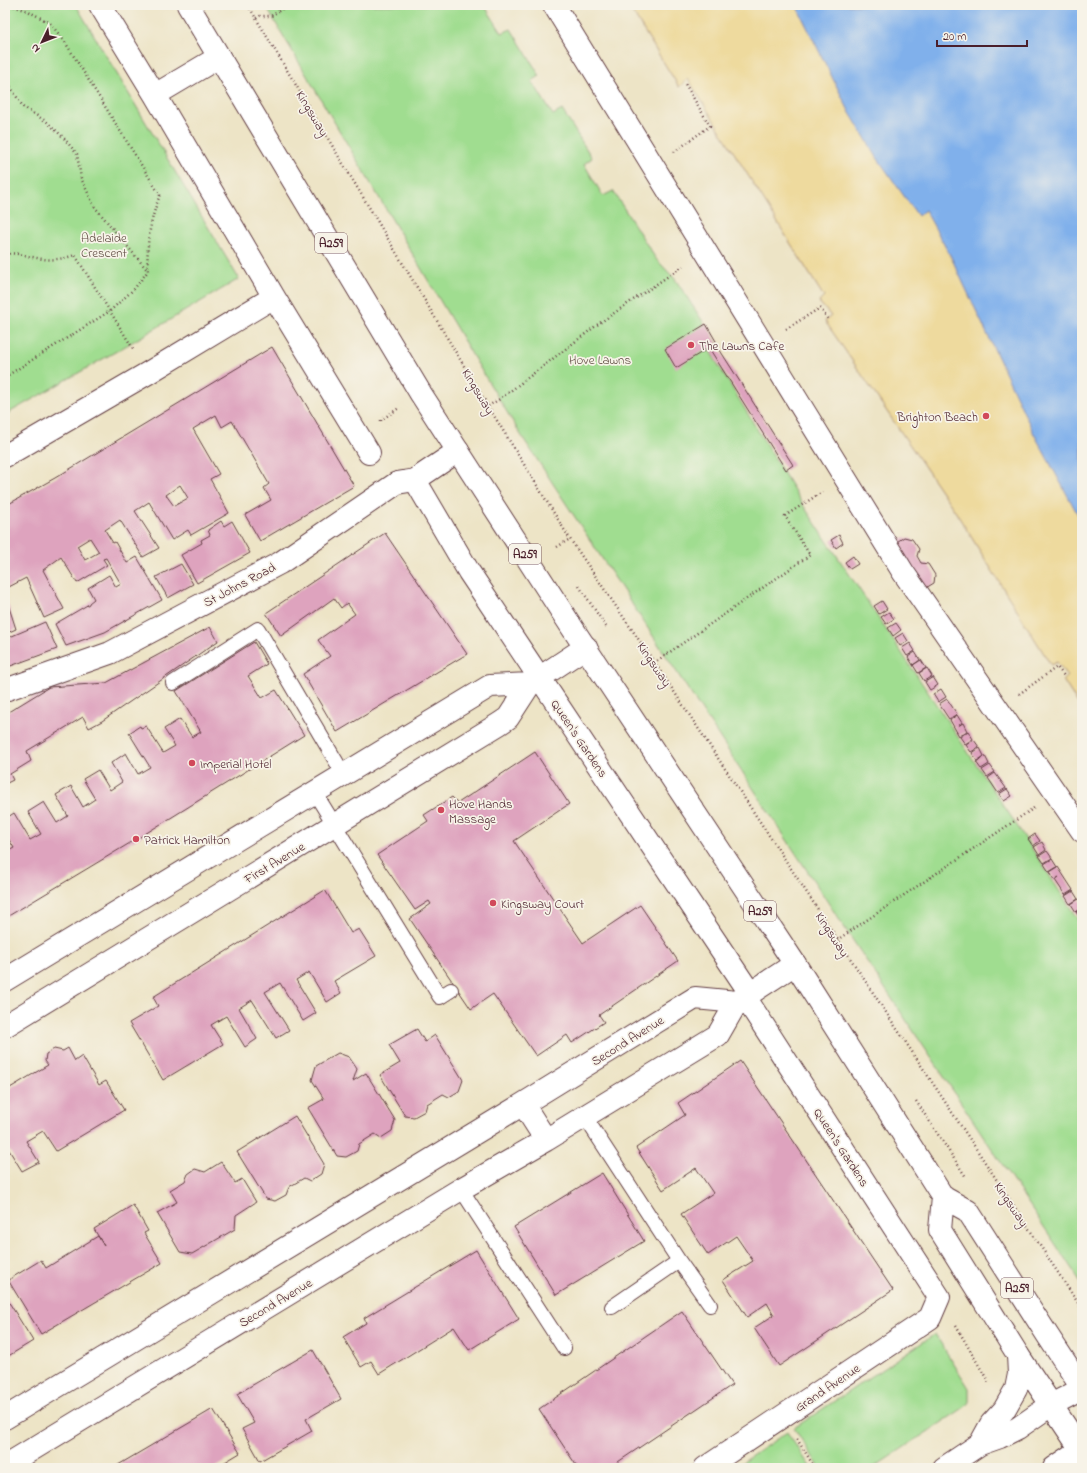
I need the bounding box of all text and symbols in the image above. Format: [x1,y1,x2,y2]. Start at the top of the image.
north arrow [22,22,62,62]
scale bar [937,22,1027,48]
text: 20 m [943,28,966,46]
text: N [27,40,44,56]
street label: Kingsway [290,87,333,141]
park label: Adelaide Crescent [81,229,128,263]
road number: A259 [315,233,347,253]
place label: The Lawns Cafe [699,337,785,356]
marker: The Lawns Cafe [686,340,696,350]
park label: Hove Lawns [569,351,631,370]
street label: Kingsway [456,365,499,419]
place label: Brighton Beach [896,408,978,428]
marker: Brighton Beach [981,411,991,421]
road number: A259 [509,544,541,564]
street label: St Johns Road [200,558,280,612]
street label: Kingsway [631,639,676,692]
street label: Queen's Gardens [546,696,612,782]
place label: Imperial Hotel [200,755,272,774]
marker: Imperial Hotel [187,758,197,768]
place label: Hove Hands Massage [449,795,513,830]
marker: Hove Hands Massage [436,805,446,815]
place label: Patrick Hamilton [144,831,230,850]
marker: Patrick Hamilton [131,834,141,844]
street label: First Avenue [240,838,309,889]
place label: Kingsway Court [501,895,585,915]
marker: Kingsway Court [488,898,498,908]
road number: A259 [744,901,776,921]
street label: Kingsway [809,909,853,962]
street label: Second Avenue [588,1011,668,1071]
street label: Queen's Gardens [808,1105,874,1191]
street label: Kingsway [988,1179,1033,1232]
street label: Second Avenue [236,1274,316,1333]
road number: A259 [1001,1278,1033,1298]
street label: Grand Avenue [791,1359,864,1417]

